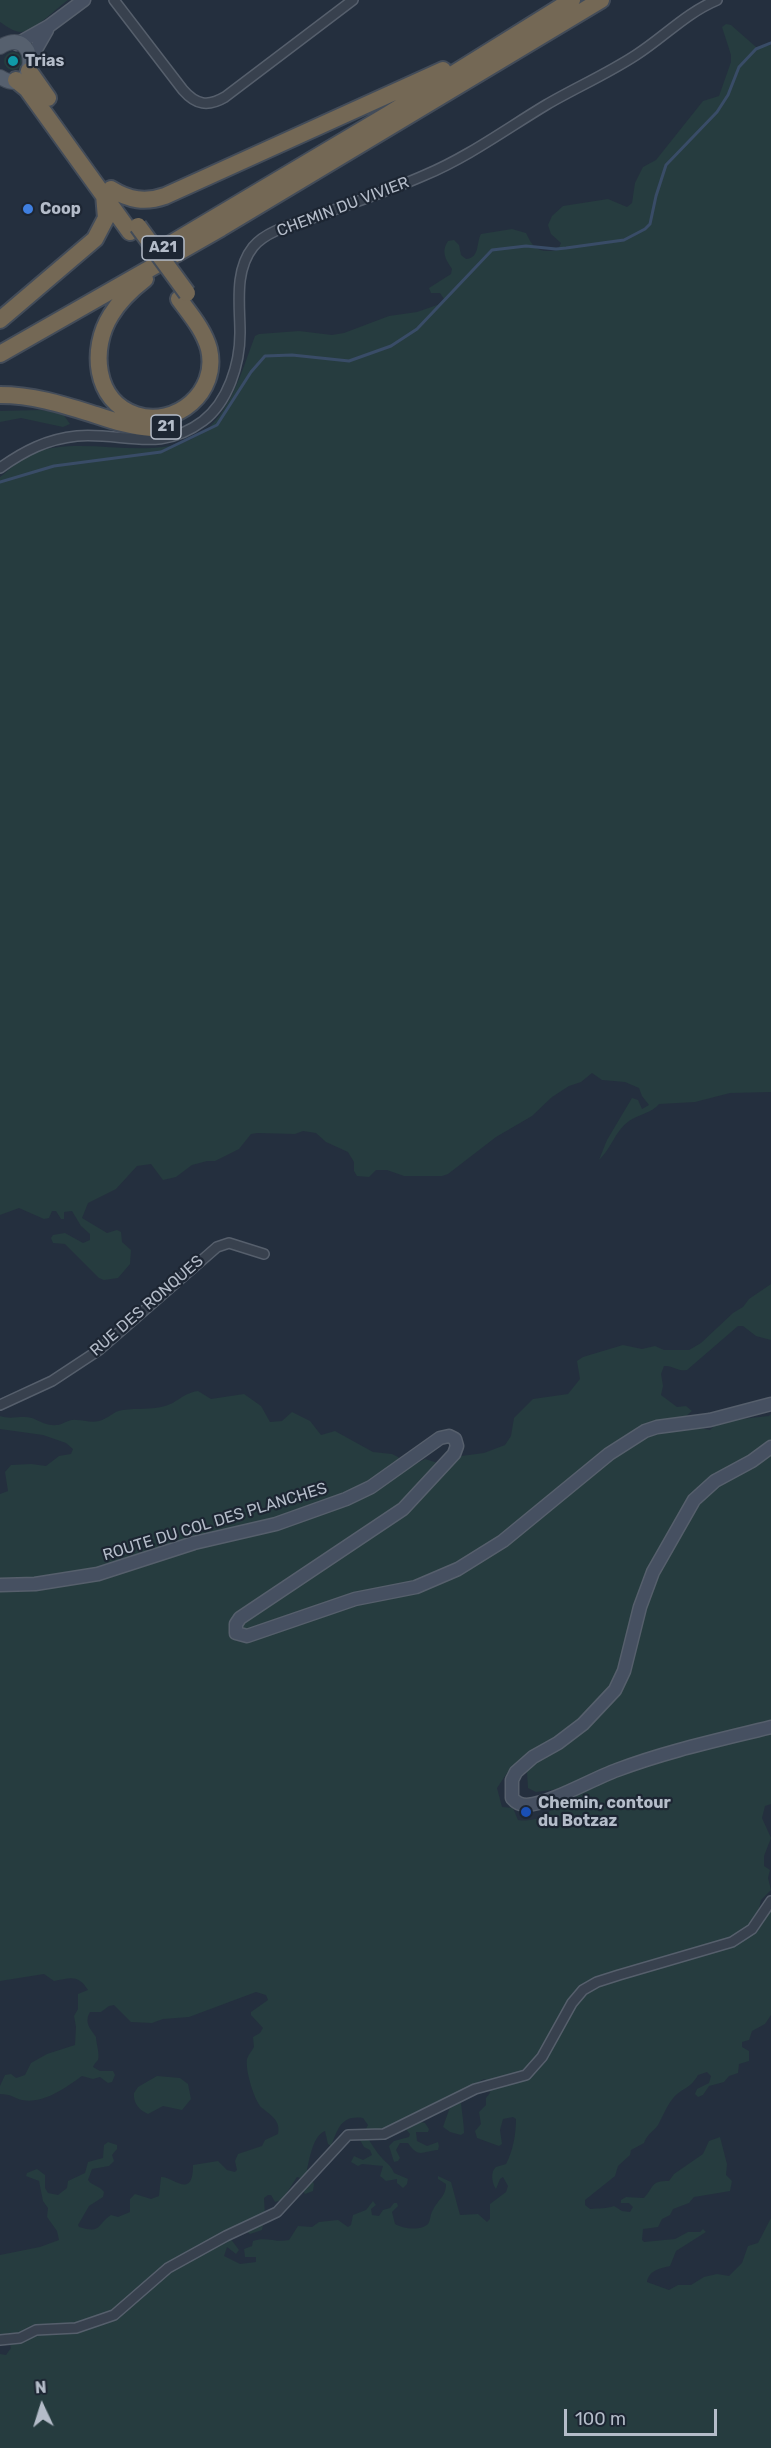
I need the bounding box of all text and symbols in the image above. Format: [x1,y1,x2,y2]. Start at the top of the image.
place label: Trias [25,51,64,71]
marker: Trias [6,54,20,68]
street label: CHEMIN DU VIVIER [274,173,412,241]
place label: Coop [40,199,81,219]
marker: Coop [21,202,35,216]
road number: A21 [142,236,184,260]
road number: 21 [151,415,181,439]
street label: RUE DES RONQUES [86,1252,208,1360]
street label: ROUTE DU COL DES PLANCHES [101,1479,329,1565]
place label: Chemin, contour du Botzaz [538,1793,671,1831]
marker: Chemin, contour du Botzaz [519,1805,533,1819]
north arrow [12,2376,72,2436]
text: N [34,2378,47,2397]
scale bar [567,2397,720,2435]
text: 100 m [575,2408,626,2430]

